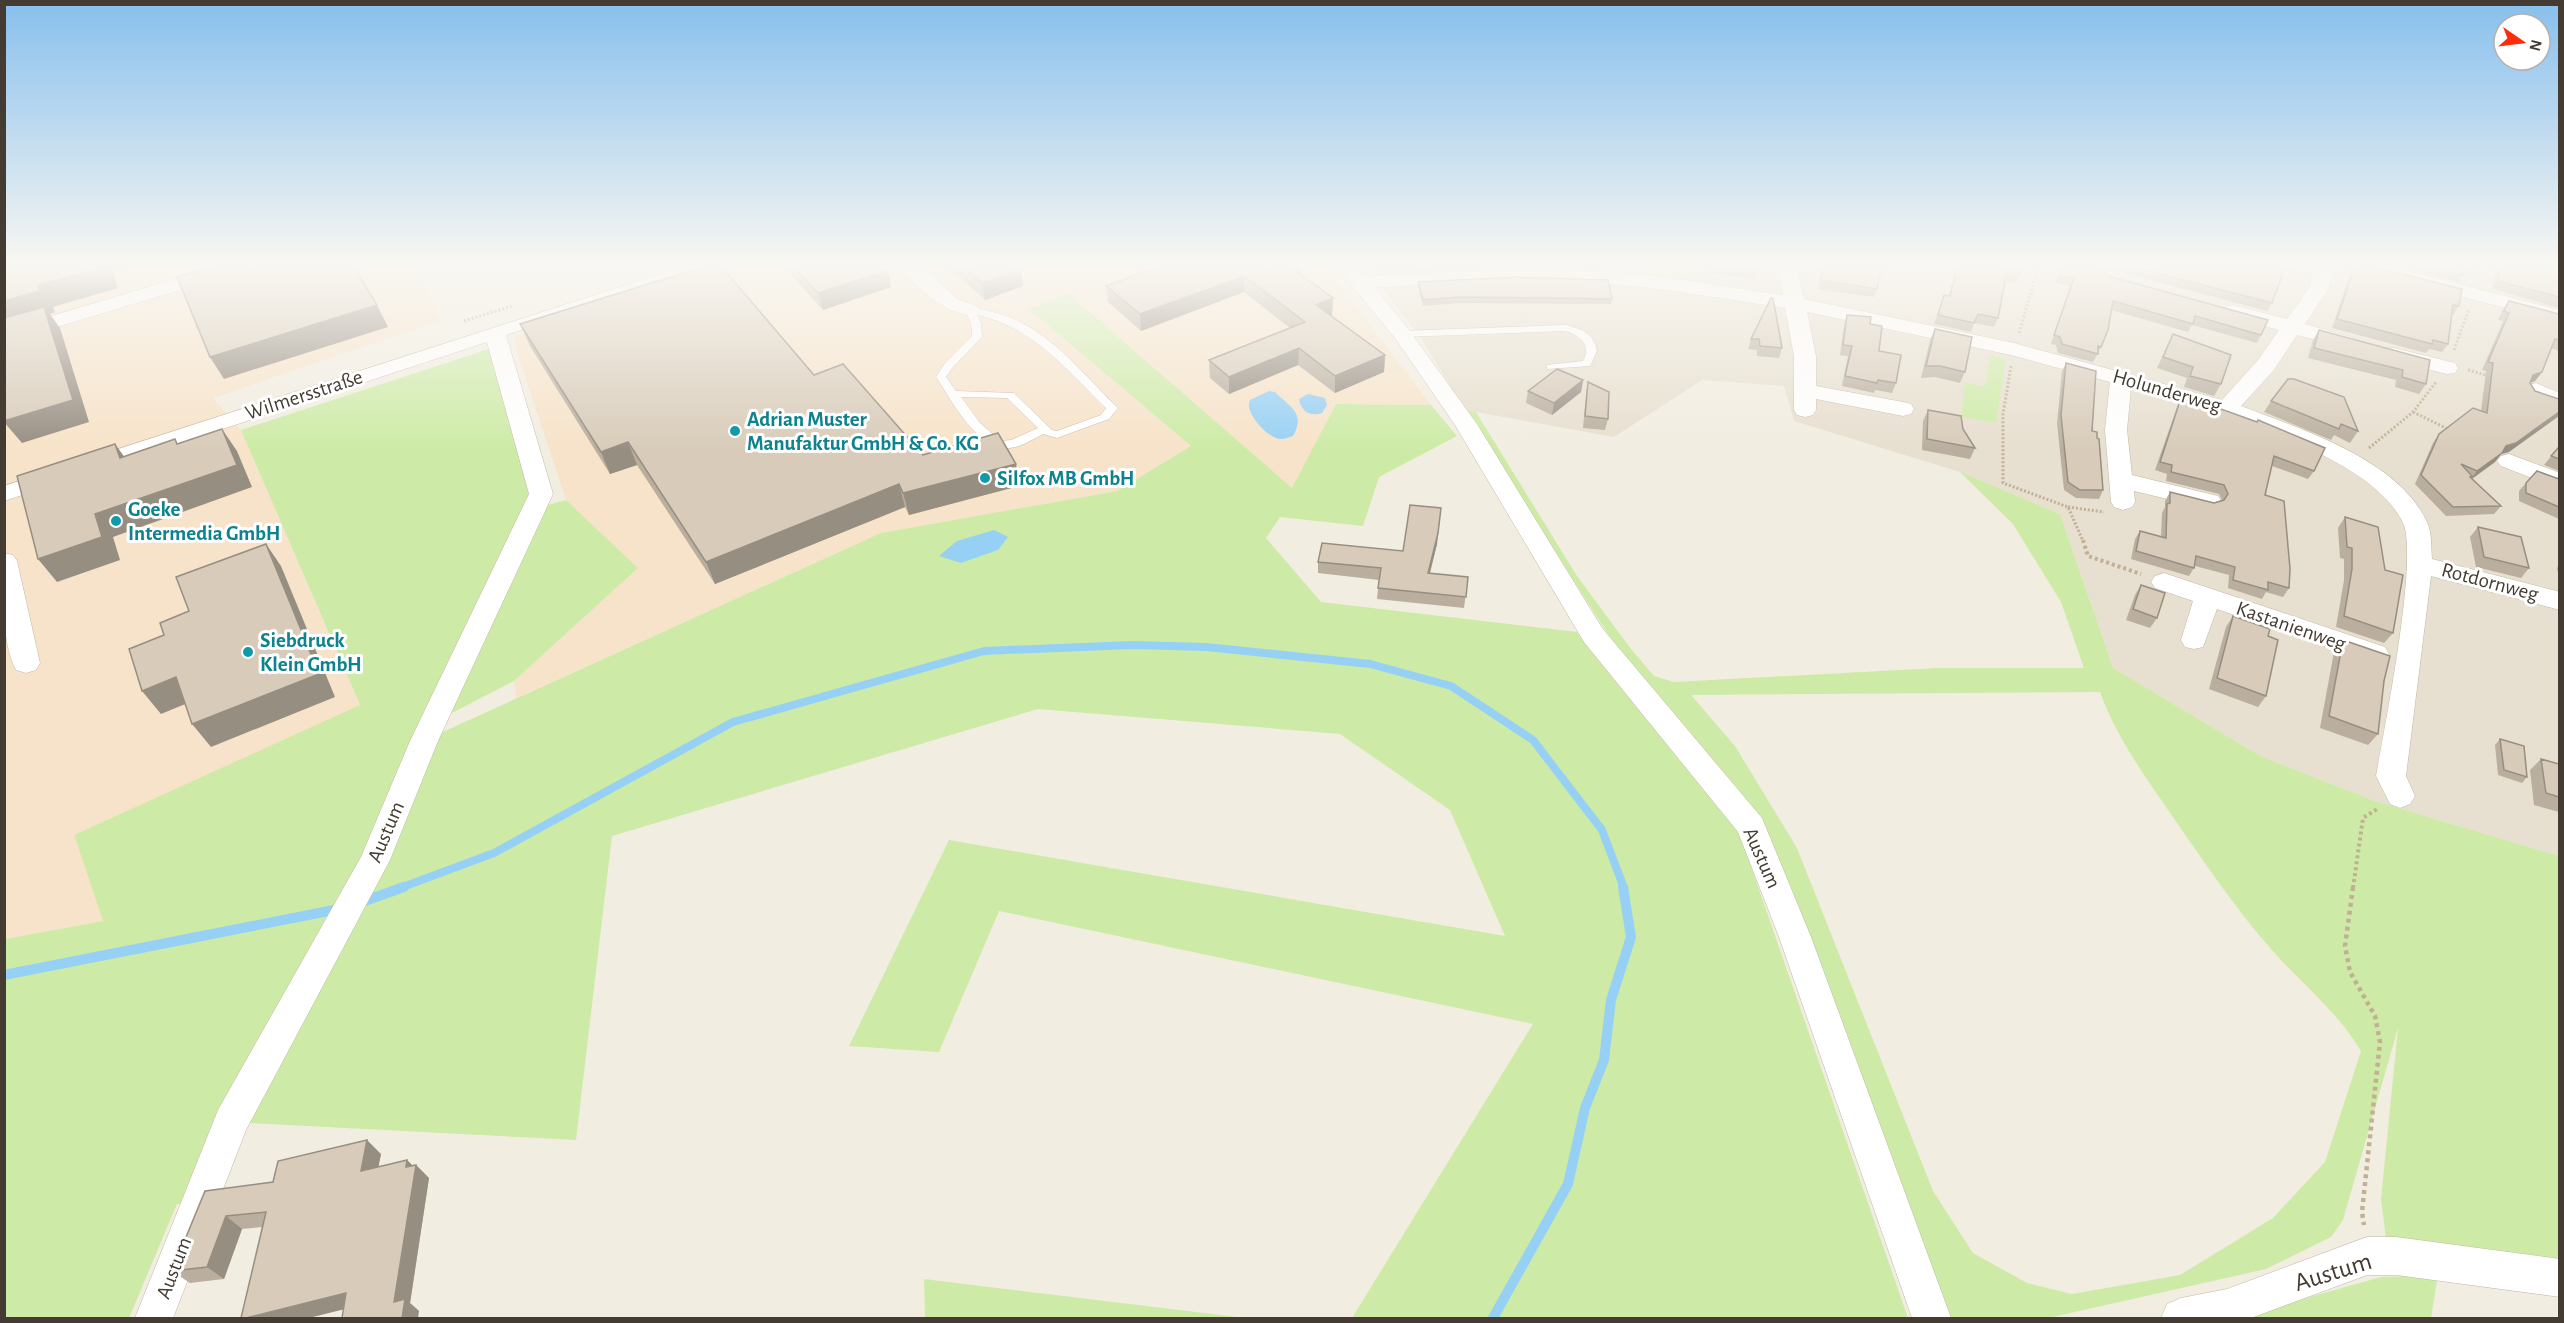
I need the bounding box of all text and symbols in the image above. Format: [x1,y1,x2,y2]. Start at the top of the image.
north arrow [2492,12,2552,72]
text: N [2526,38,2545,53]
street label: Holunderweg [2110,365,2224,417]
street label: Wilmersstraße [243,366,365,424]
place label: Adrian Muster Manufaktur GmbH & Co. KG [747,409,979,454]
marker: Adrian Muster Manufaktur GmbH & Co. KG [728,424,742,438]
place label: Silfox MB GmbH [997,468,1134,489]
marker: Silfox MB GmbH [978,471,992,485]
place label: Goeke Intermedia GmbH [128,499,280,544]
marker: Goeke Intermedia GmbH [109,514,123,528]
street label: Rotdornweg [2439,559,2541,605]
street label: Kastanienweg [2233,597,2349,655]
place label: Siebdruck Klein GmbH [260,630,362,675]
marker: Siebdruck Klein GmbH [241,645,255,659]
street label: Austum [364,798,408,866]
street label: Austum [1739,824,1785,892]
street label: Austum [153,1234,195,1302]
street label: Austum [2291,1248,2375,1296]

